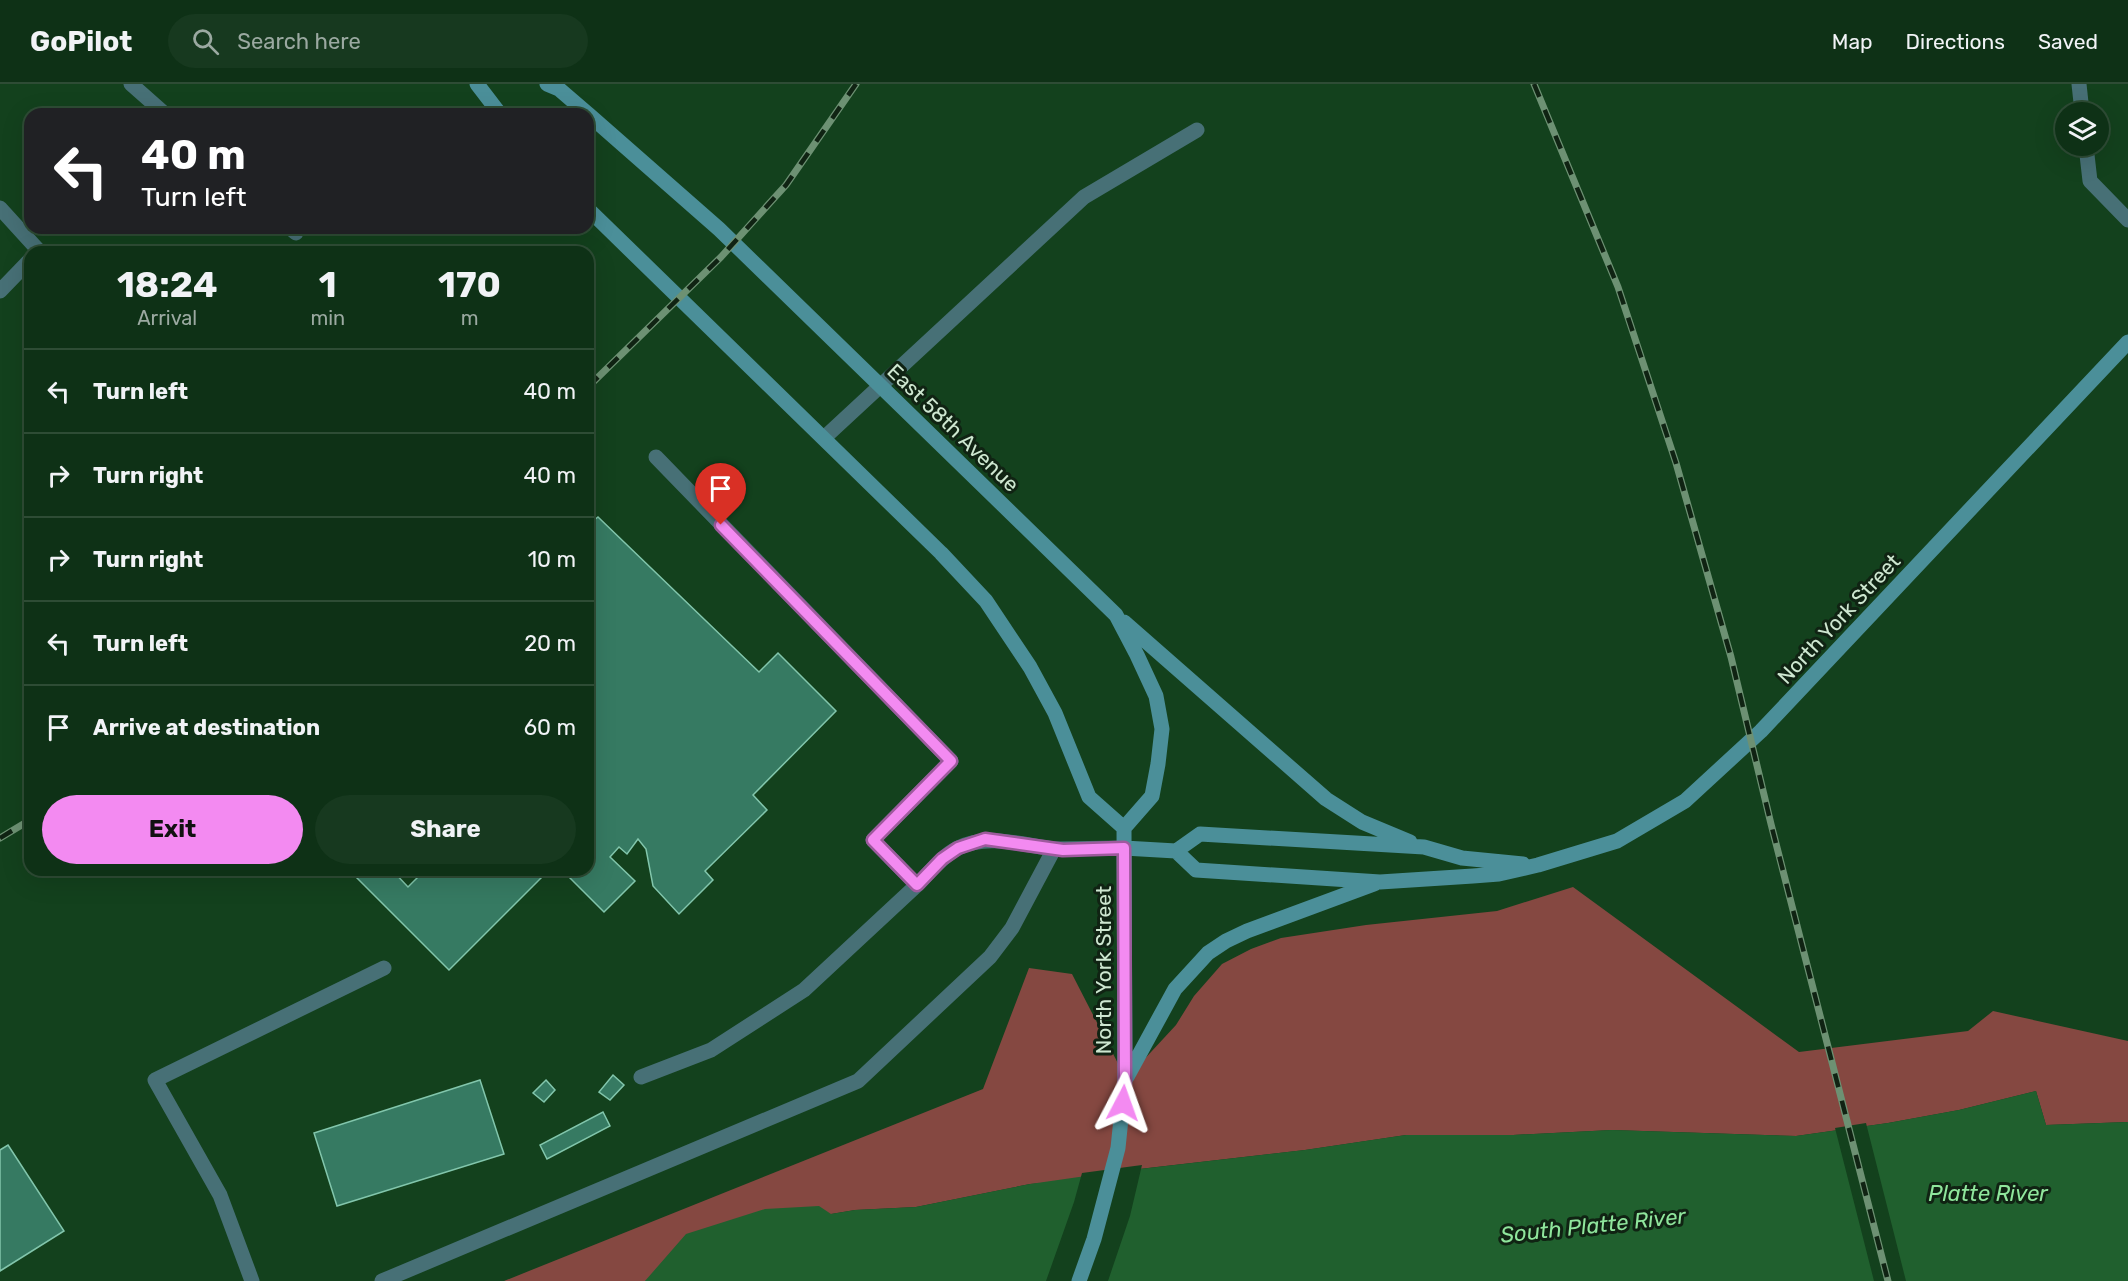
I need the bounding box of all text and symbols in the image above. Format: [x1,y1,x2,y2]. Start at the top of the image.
search box [168,14,588,68]
text: GoPilot [30,25,132,58]
icon: search [189,25,222,58]
text: Search here [237,28,361,55]
text: Map [1832,29,1873,54]
text: Directions [1906,29,2005,54]
text: Saved [2038,29,2098,54]
map controls [2055,102,2109,156]
button: layers [2055,102,2109,156]
text: 40 m [141,130,246,180]
icon: left [42,132,120,210]
text: Turn left [141,181,246,213]
text: 18:24 [117,263,218,306]
text: 1 [319,263,337,306]
text: 170 [438,263,501,306]
text: Arrival [137,306,197,330]
text: min [310,306,345,330]
text: m [461,306,478,330]
street label: East 58th Avenue [882,358,1024,497]
icon: left [42,375,75,408]
text: Turn left [93,378,188,405]
text: 40 m [523,378,576,405]
icon: right [42,459,75,492]
text: Turn right [93,462,203,489]
text: 40 m [523,462,576,489]
pin [695,463,746,525]
icon: arrive [704,472,737,505]
icon: right [42,543,75,576]
text: Turn right [93,546,203,573]
text: 10 m [528,546,576,573]
street label: North York Street [1772,549,1905,689]
icon: left [42,627,75,660]
text: Turn left [93,630,188,657]
text: 20 m [524,630,576,657]
icon: arrive [42,711,75,744]
text: Arrive at destination [93,714,320,741]
text: 60 m [524,714,576,741]
button: Exit [42,795,303,864]
button: Share [315,795,576,864]
street label: North York Street [1091,886,1116,1054]
position arrow [1091,1071,1155,1135]
water label: Platte River [1928,1180,2049,1207]
water label: South Platte River [1499,1202,1689,1249]

